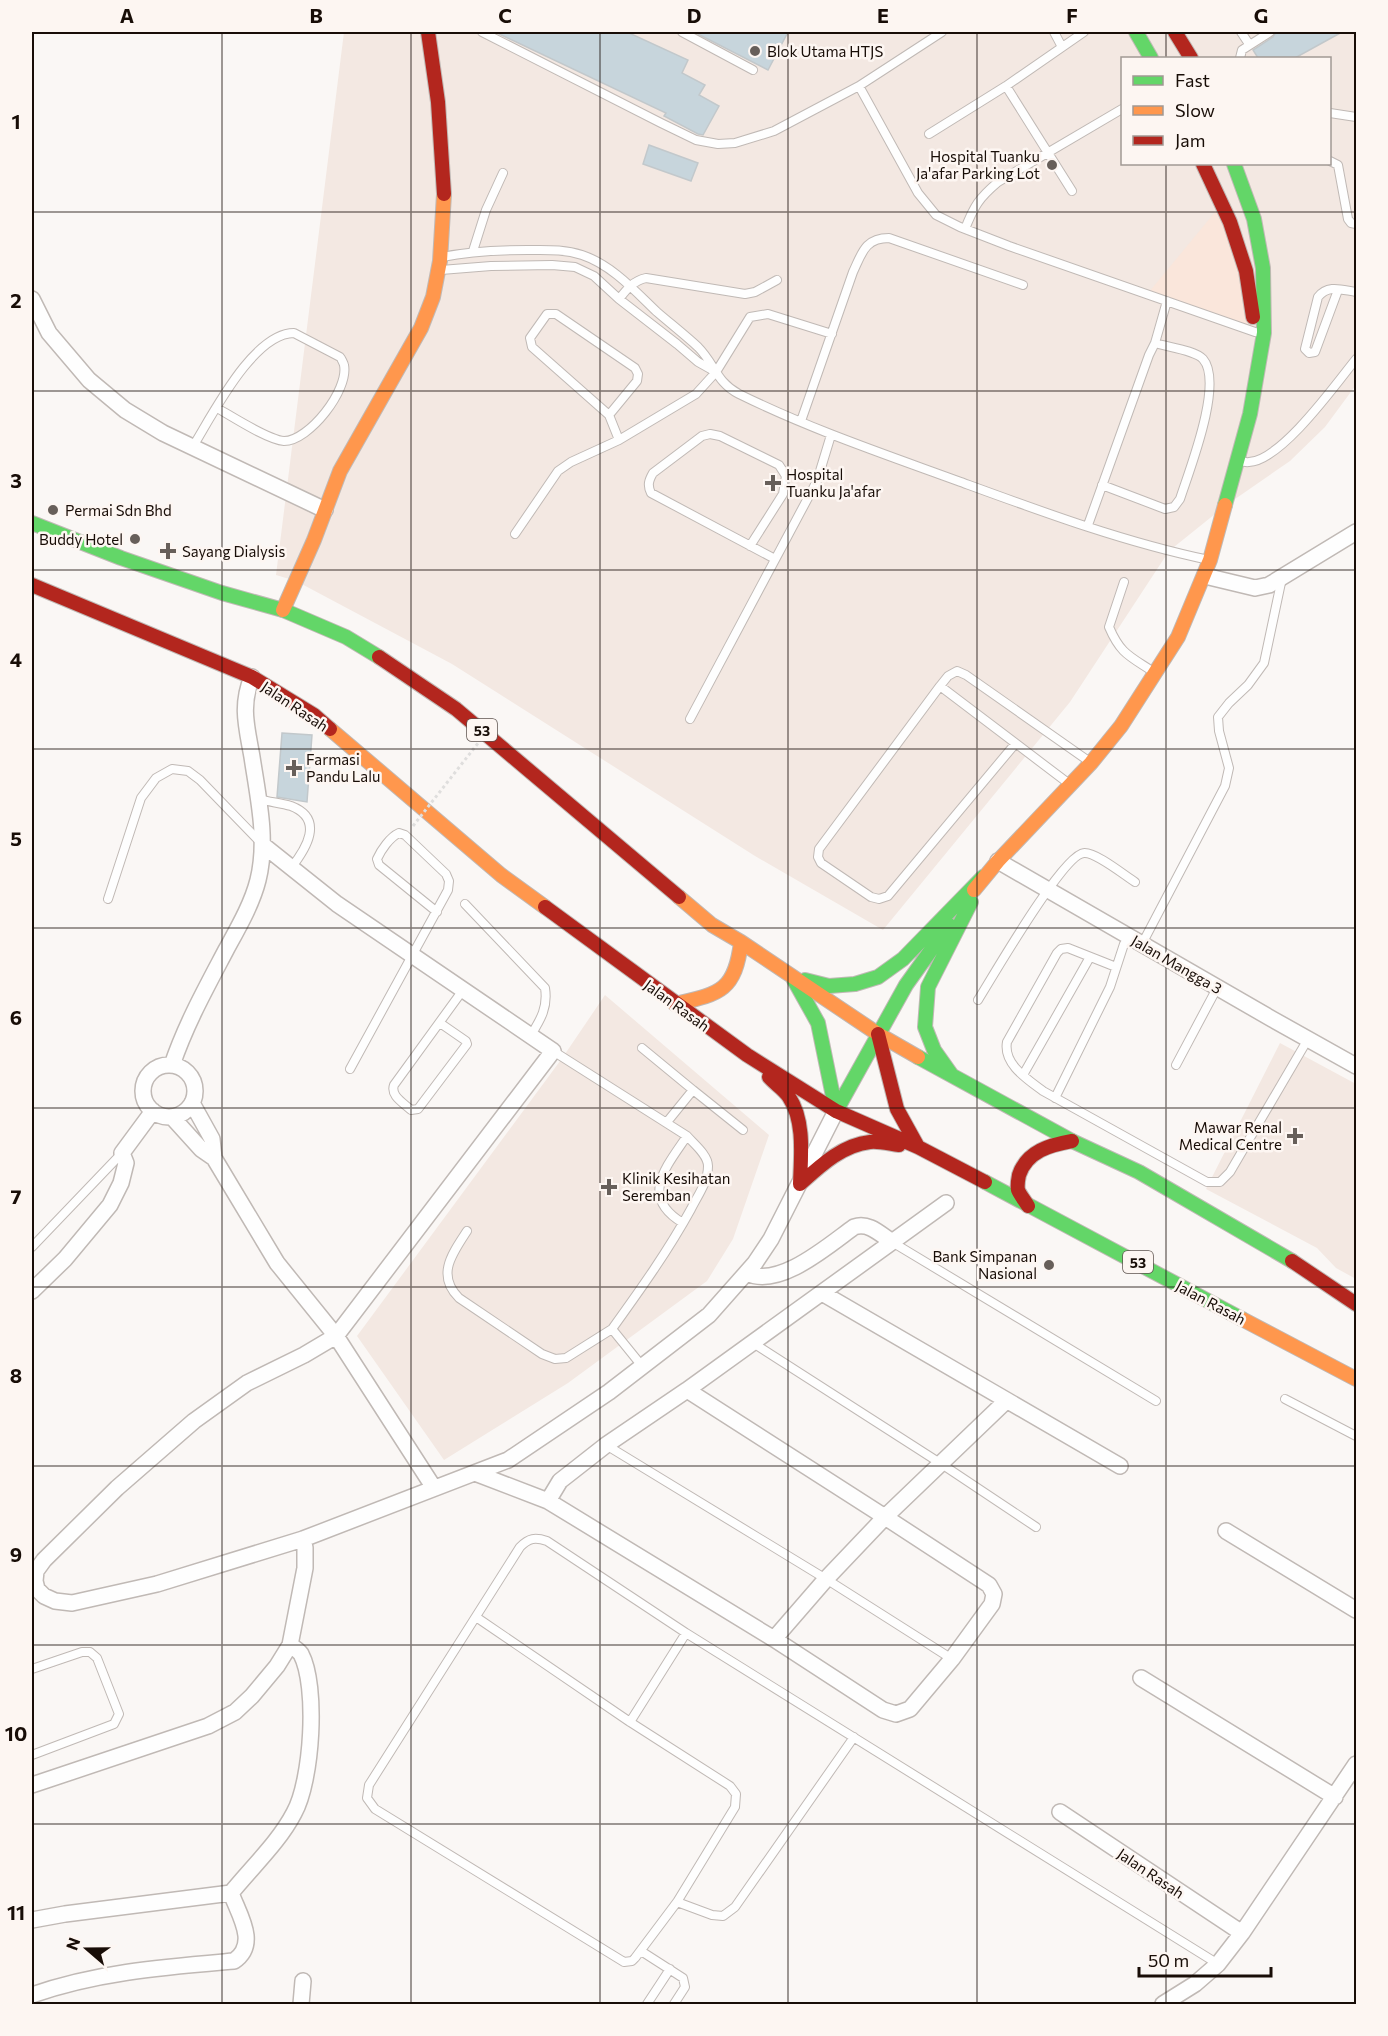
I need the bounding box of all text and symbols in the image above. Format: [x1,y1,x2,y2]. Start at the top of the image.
text: A [120,3,134,27]
text: B [309,3,323,27]
text: C [498,3,512,27]
text: D [687,3,701,27]
text: E [877,3,889,27]
text: F [1066,3,1078,27]
text: G [1254,3,1268,27]
place label: Blok Utama HTJS [767,42,883,60]
marker: Blok Utama HTJS [748,44,762,58]
legend [1121,57,1331,165]
text: Fast [1175,69,1210,91]
text: Slow [1175,99,1215,121]
text: 1 [11,109,21,133]
text: Jam [1175,129,1205,151]
place label: Hospital Tuanku Ja'afar Parking Lot [916,147,1040,182]
marker: Hospital Tuanku Ja'afar Parking Lot [1045,158,1059,172]
text: 2 [10,288,22,312]
place label: Hospital Tuanku Ja'afar [786,465,881,500]
text: 3 [10,468,22,492]
marker: Hospital Tuanku Ja'afar [764,474,782,492]
place label: Permai Sdn Bhd [65,501,172,519]
marker: Permai Sdn Bhd [46,503,60,517]
place label: Buddy Hotel [39,530,123,548]
marker: Buddy Hotel [128,532,142,546]
marker: Sayang Dialysis [159,542,177,560]
place label: Sayang Dialysis [182,542,285,560]
text: 4 [10,647,22,671]
street label: Jalan Rasah [258,677,332,735]
road number: 53 [467,719,497,741]
place label: Farmasi Pandu Lalu [306,750,380,785]
marker: Farmasi Pandu Lalu [287,761,301,775]
text: 5 [10,826,22,850]
street label: Jalan Mangga 3 [1129,931,1225,997]
street label: Jalan Rasah [641,975,713,1035]
text: 6 [10,1005,22,1029]
place label: Mawar Renal Medical Centre [1179,1118,1282,1153]
marker: Mawar Renal Medical Centre [1286,1127,1304,1145]
place label: Klinik Kesihatan Seremban [622,1169,730,1204]
marker: Klinik Kesihatan Seremban [600,1178,618,1196]
text: 7 [11,1184,22,1208]
place label: Bank Simpanan Nasional [932,1247,1037,1282]
road number: 53 [1123,1251,1153,1273]
marker: Bank Simpanan Nasional [1042,1258,1056,1272]
street label: Jalan Rasah [1173,1276,1249,1328]
text: 8 [10,1363,22,1387]
text: 9 [10,1542,22,1566]
text: 10 [5,1721,27,1745]
street label: Jalan Rasah [1114,1844,1188,1902]
text: 11 [7,1900,25,1924]
north arrow [57,1919,117,1979]
text: N [61,1935,83,1953]
scale bar [1139,1940,1271,1978]
text: 50 m [1148,1949,1189,1971]

